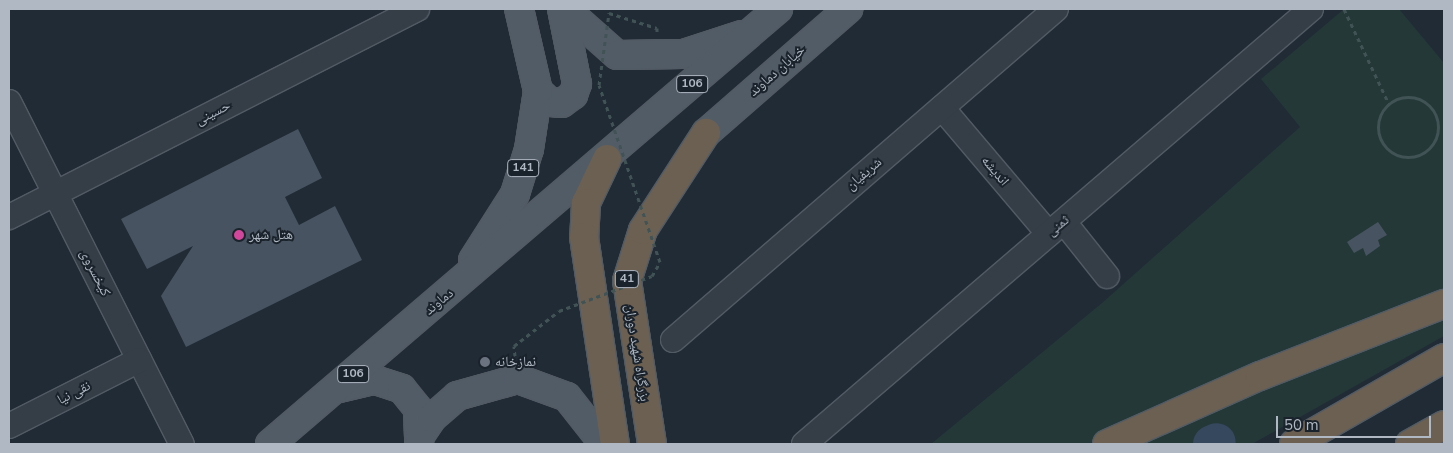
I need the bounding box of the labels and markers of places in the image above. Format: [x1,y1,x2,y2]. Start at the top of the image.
place label: هتل شهر [249,227,293,243]
marker: هتل شهر [233,229,245,241]
place label: نمازخانه [495,354,536,370]
marker: نمازخانه [479,356,491,368]

